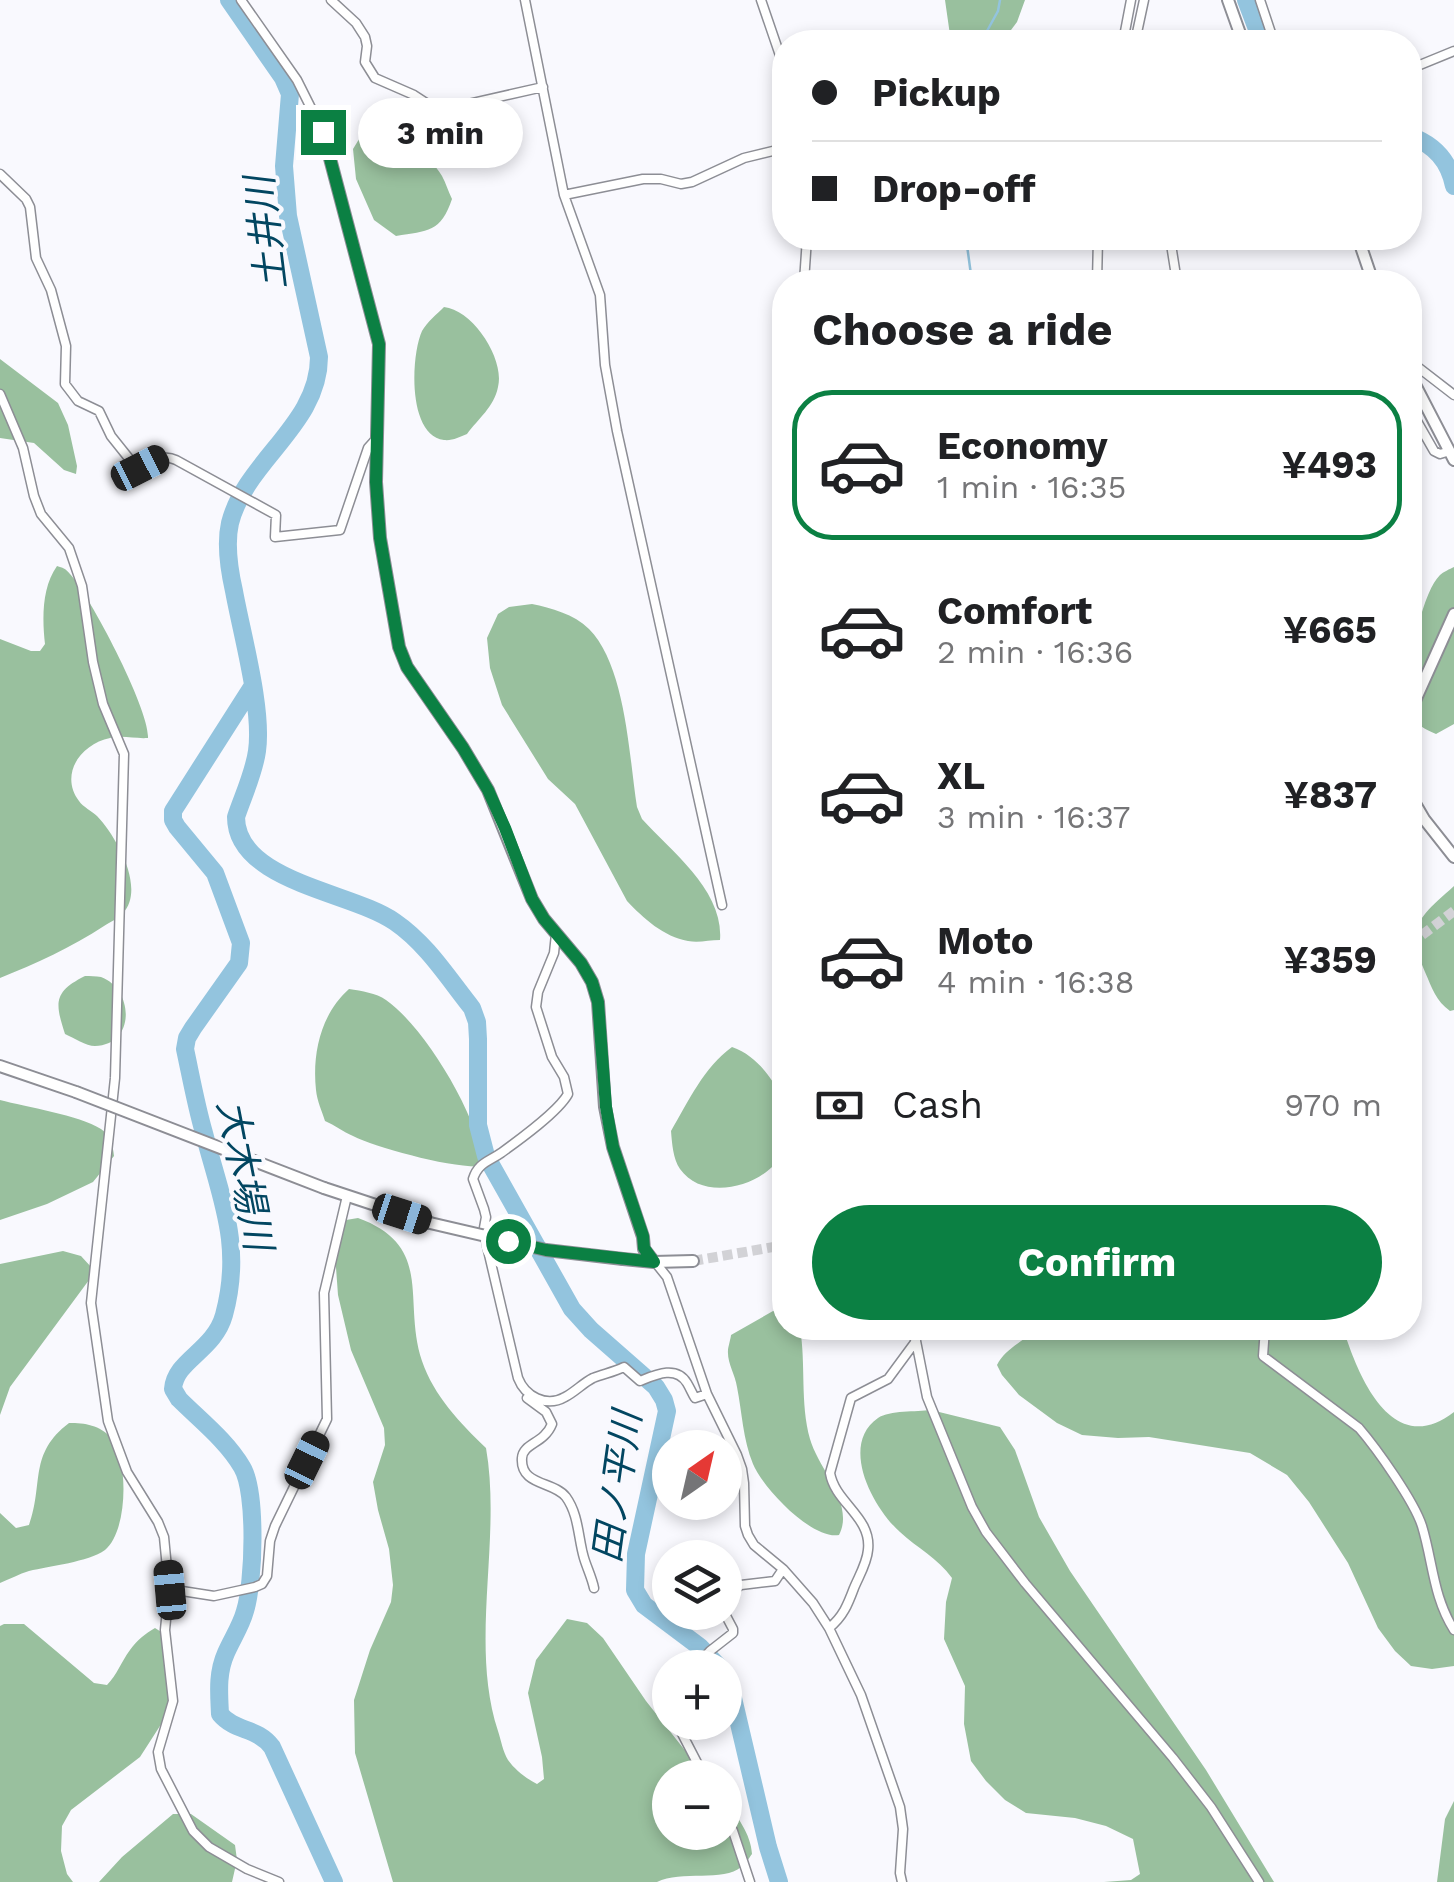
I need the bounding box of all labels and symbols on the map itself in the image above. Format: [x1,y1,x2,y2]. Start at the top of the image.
callout: 3 min [358,97,523,167]
route end [301,110,346,155]
water label: 土井川 [237,170,295,292]
car [106,441,174,495]
water label: 大木場川 [209,1096,282,1258]
car [369,1190,435,1238]
route start [486,1219,531,1264]
water label: 田ノ平川 [585,1405,650,1565]
car [280,1426,334,1494]
north arrow [652,1430,742,1520]
car [152,1559,188,1621]

